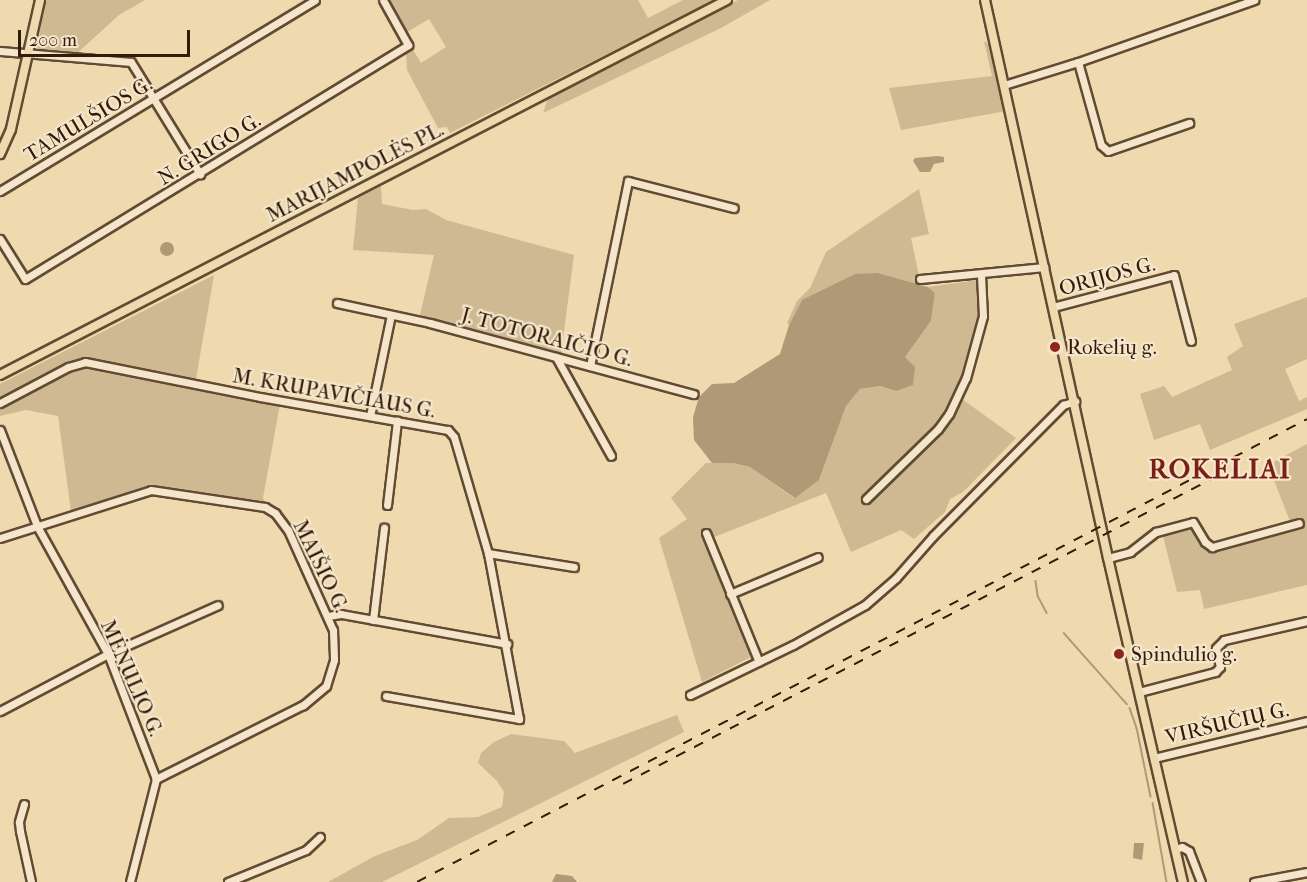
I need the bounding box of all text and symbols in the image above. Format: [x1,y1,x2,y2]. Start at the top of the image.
scale bar [21,18,194,56]
text: 200 m [29,30,77,51]
street label: TAMULŠIOS G. [19,71,157,167]
street label: N. GRIGO G. [153,107,265,191]
street label: MARIJAMPOLĖS PL. [262,116,448,228]
street label: ORIJOS G. [1056,251,1158,301]
street label: J. TOTORAIČIO G. [459,302,635,372]
place label: Rokelių g. [1067,334,1157,360]
marker: Rokelių g. [1048,340,1062,354]
street label: M. KRUPAVIČIAUS G. [231,363,437,423]
district label: ROKELIAI [1149,454,1291,486]
street label: MAIŠIO G. [288,516,354,616]
street label: MĖNULIO G. [95,616,169,740]
place label: Spindulio g. [1131,641,1237,667]
marker: Spindulio g. [1112,647,1126,661]
street label: VIRŠUČIŲ G. [1163,697,1291,749]

